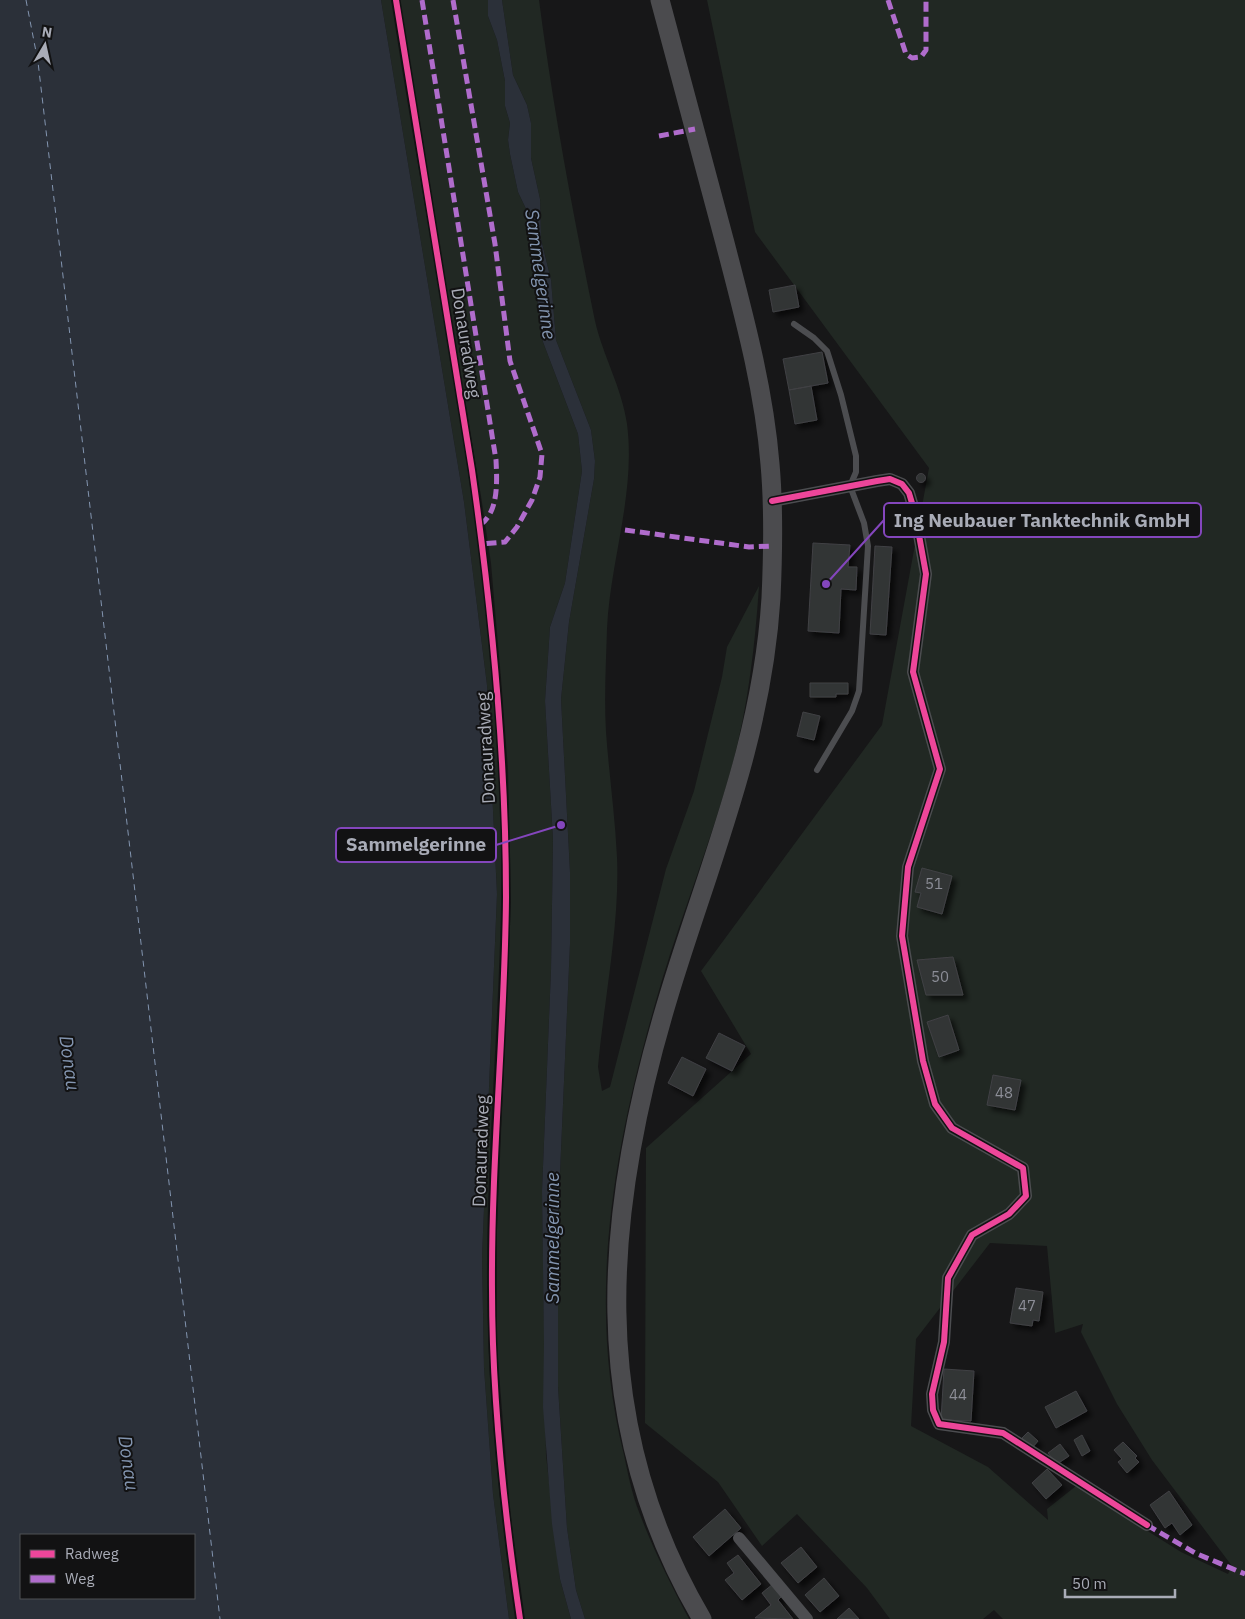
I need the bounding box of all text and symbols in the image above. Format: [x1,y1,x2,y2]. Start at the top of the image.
north arrow [20,20,70,70]
text: N [41,22,53,42]
water label: Sammelgerinne [520,207,562,341]
street label: Donauradweg [446,286,487,400]
callout: Ing Neubauer Tanktechnik GmbH [884,503,1201,537]
text: Ing Neubauer Tanktechnik GmbH [894,508,1190,532]
street label: Donauradweg [471,691,500,805]
callout: Sammelgerinne [336,828,496,862]
text: Sammelgerinne [346,832,486,856]
house number: 51 [925,874,943,893]
house number: 50 [931,967,949,986]
water label: Donau [54,1034,86,1092]
house number: 48 [995,1083,1013,1102]
street label: Donauradweg [467,1094,494,1207]
water label: Sammelgerinne [540,1172,564,1304]
house number: 47 [1018,1296,1036,1315]
house number: 44 [949,1385,967,1404]
water label: Donau [113,1434,145,1492]
legend [20,1534,195,1599]
text: Radweg [65,1544,119,1563]
scale bar [1065,1566,1175,1598]
text: Weg [65,1569,94,1588]
text: 50 m [1072,1574,1107,1593]

